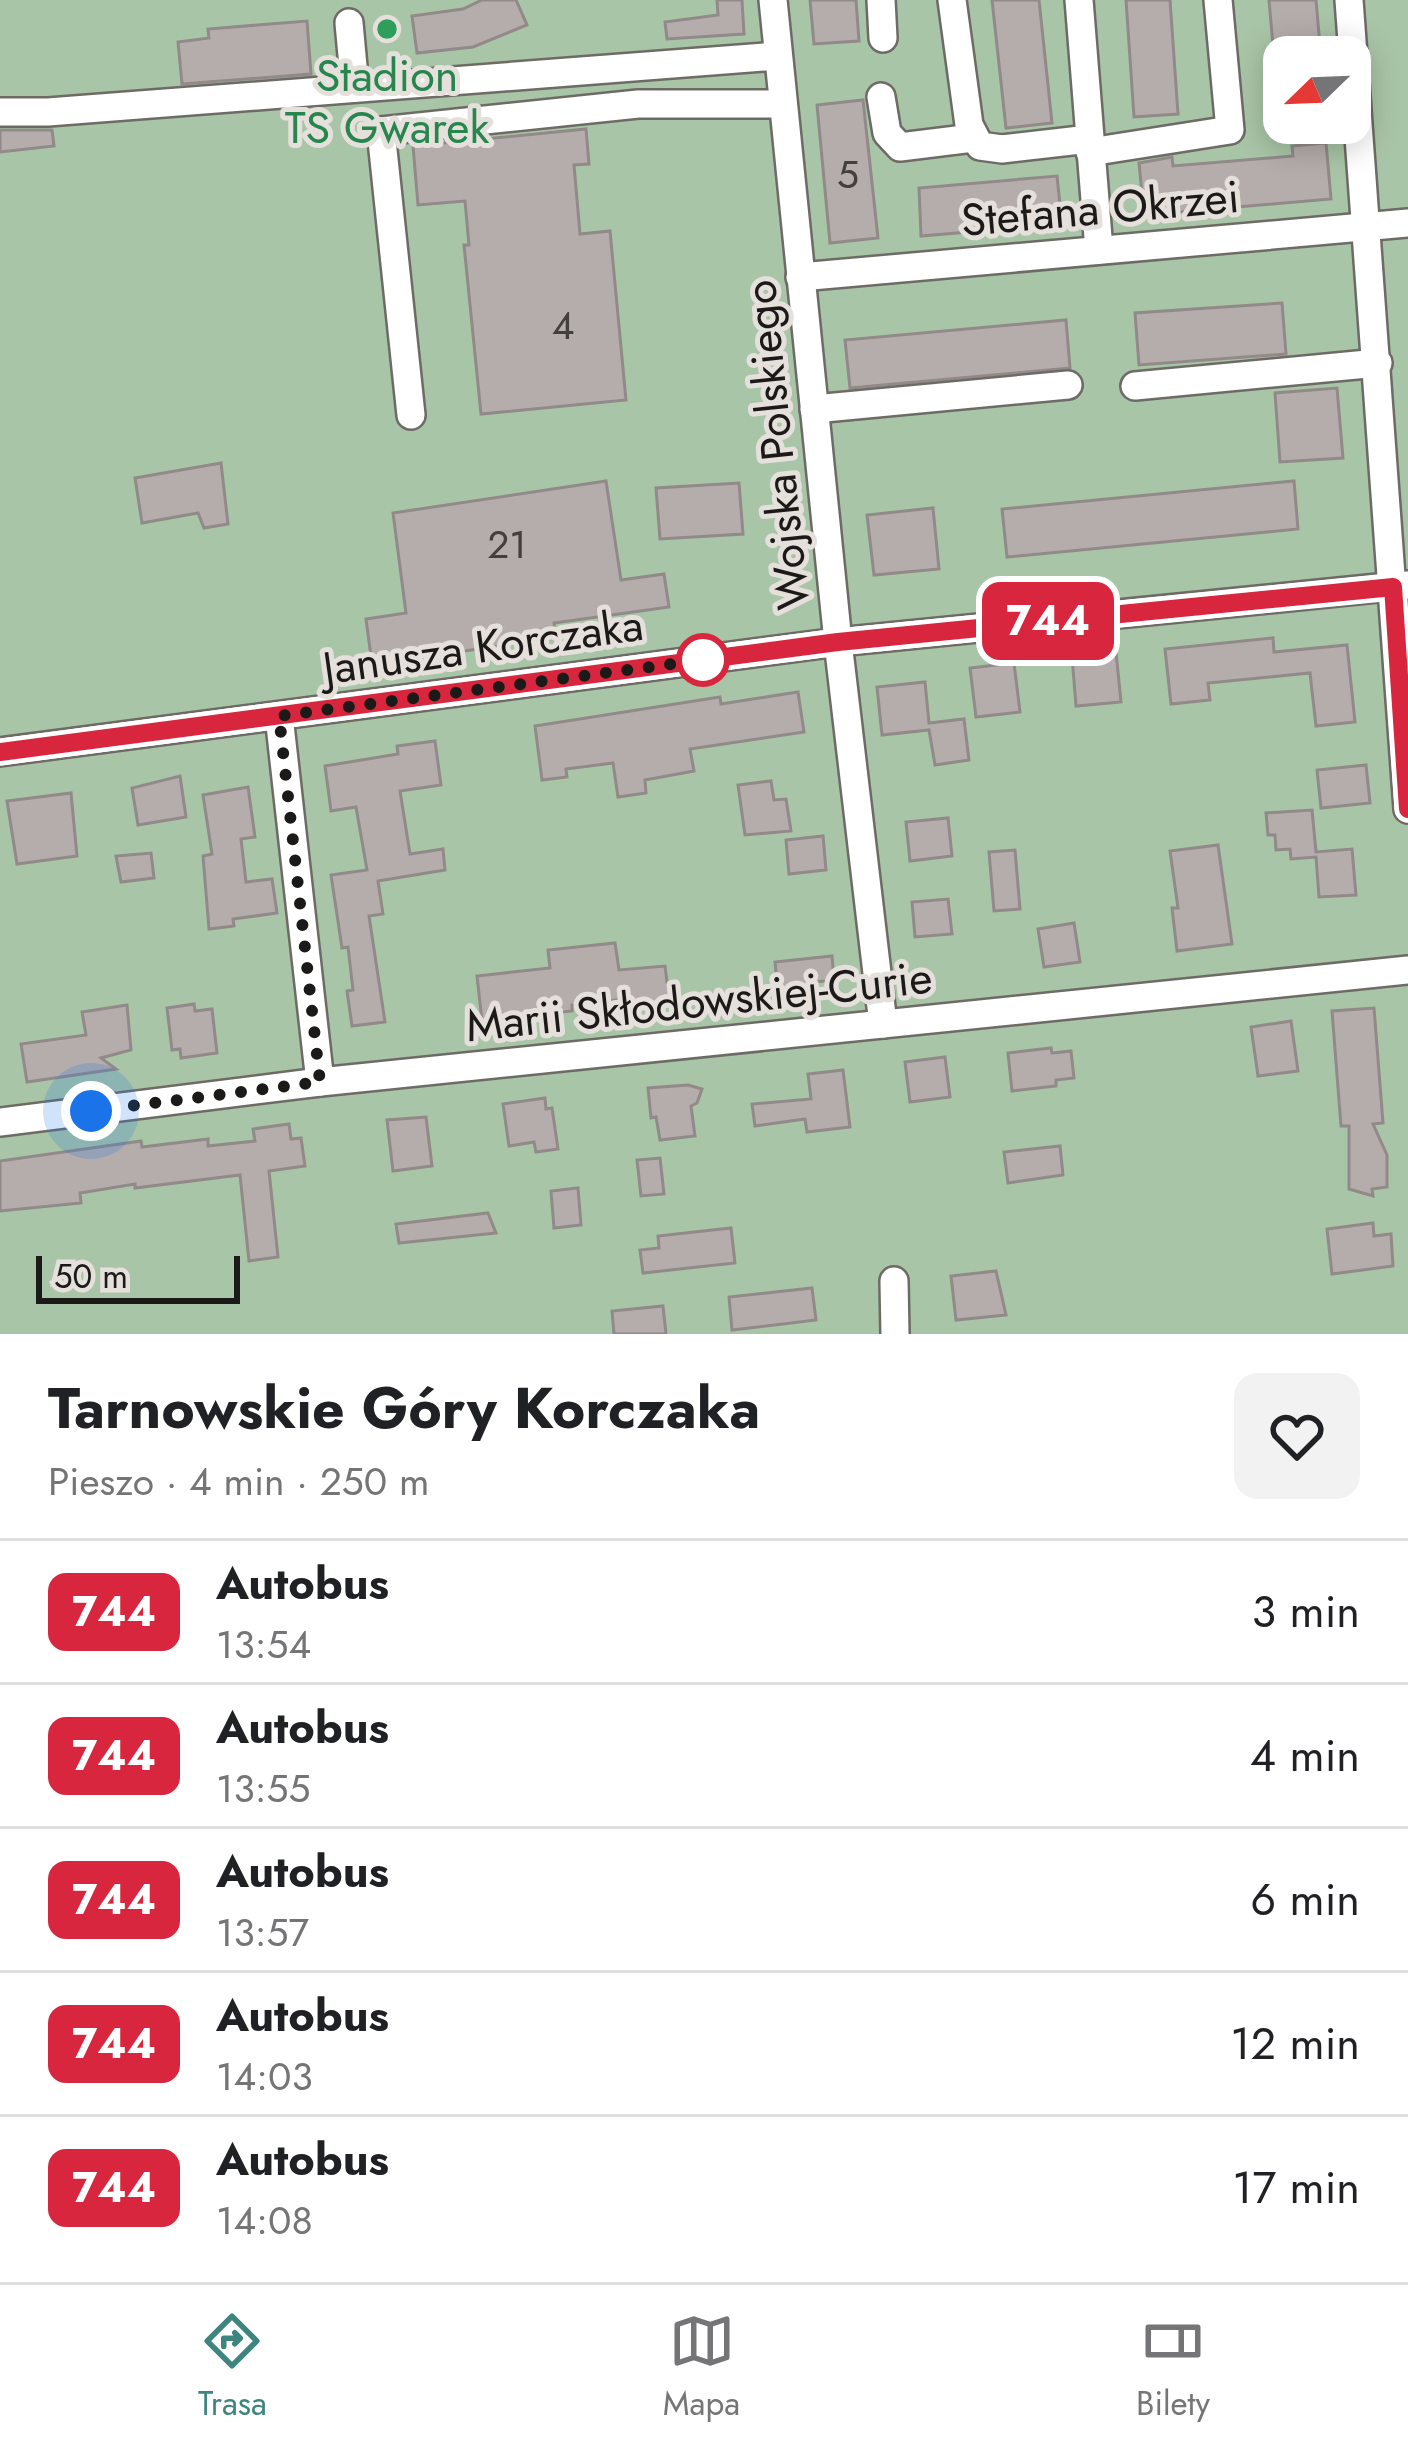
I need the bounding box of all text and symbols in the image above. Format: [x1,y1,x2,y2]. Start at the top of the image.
marker: Stadion TS Gwarek [374,16,400,42]
north arrow [1263,36,1371,144]
map controls [1263,36,1371,144]
place label: Stadion TS Gwarek [285,43,490,160]
house number: 5 [837,146,859,203]
street label: Stefana Okrzei [958,164,1242,253]
street label: Wojska Polskiego [727,277,826,613]
house number: 4 [552,297,574,354]
house number: 21 [487,516,527,573]
line badge: 744 [979,582,1117,660]
text: 744 [1006,590,1090,651]
street label: Janusza Korczaka [314,592,647,702]
unlabelled marker [678,635,728,685]
street label: Marii Skłodowskiej-Curie [463,945,935,1058]
your location [61,1081,121,1141]
scale bar [36,1250,240,1303]
text: 50 m [54,1253,128,1300]
text: Tarnowskie Góry Korczaka [48,1367,760,1449]
button: heart [1234,1373,1360,1499]
text: Pieszo · 4 min · 250 m [48,1453,429,1510]
text: Autobus [216,1551,389,1616]
text: 3 min [1252,1579,1360,1644]
text: 744 [72,1581,156,1642]
text: 13:54 [216,1616,311,1673]
text: Autobus [216,1695,389,1760]
text: 4 min [1250,1723,1360,1788]
text: 744 [72,1725,156,1786]
text: 13:55 [216,1760,311,1817]
text: Autobus [216,1839,389,1904]
text: 6 min [1250,1867,1360,1932]
text: 744 [72,1869,156,1930]
text: 13:57 [216,1904,309,1961]
text: Autobus [216,1983,389,2048]
text: 12 min [1230,2011,1360,2076]
text: 744 [72,2013,156,2074]
text: 14:03 [216,2048,313,2105]
text: Autobus [216,2127,389,2192]
text: 17 min [1232,2155,1360,2220]
text: 744 [72,2157,156,2218]
text: 14:08 [216,2192,313,2249]
tab: Trasa [198,2308,267,2427]
tab: Mapa [663,2308,740,2427]
tab: Bilety [1136,2308,1210,2427]

